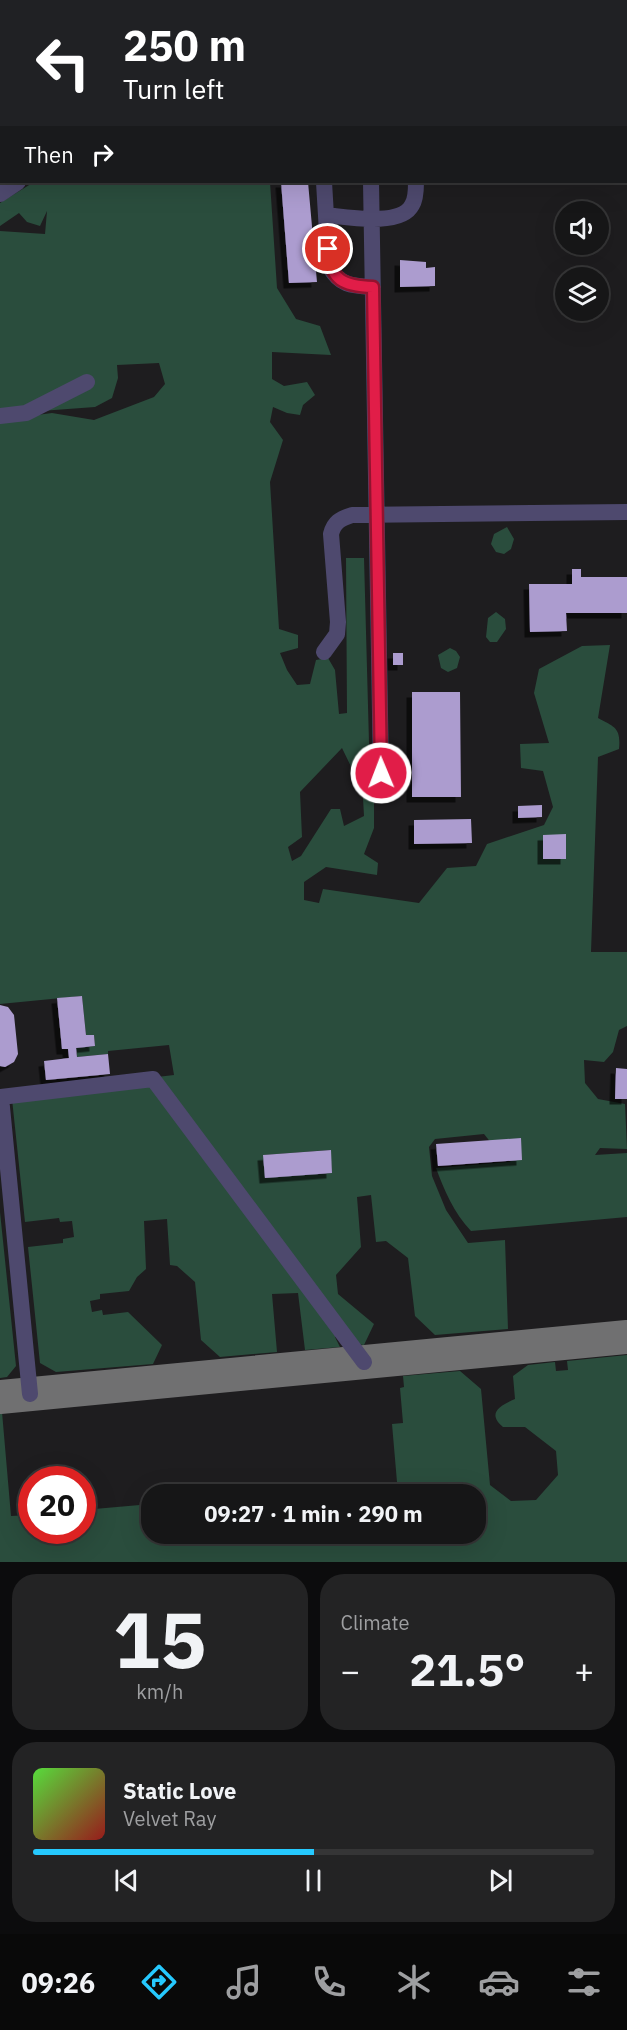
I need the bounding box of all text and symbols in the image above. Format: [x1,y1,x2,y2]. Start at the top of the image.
text: 250 m [123,18,246,73]
icon: left [24,24,102,102]
text: Turn left [123,71,224,106]
icon: right [86,138,119,171]
text: Then [24,140,74,169]
map controls [555,201,609,321]
button: sound [555,201,609,255]
pin [302,223,353,274]
icon: arrive [311,232,344,265]
button: layers [555,267,609,321]
position arrow [349,741,413,805]
speed limit sign: 20 [18,1466,96,1544]
text: 09:27 · 1 min · 290 m [204,1499,423,1528]
text: 15 [113,1588,207,1689]
text: Climate [341,1609,409,1636]
text: 21.5° [409,1640,525,1698]
text: − [341,1649,360,1692]
text: + [574,1649,594,1692]
text: km/h [136,1678,183,1705]
text: Static Love [123,1776,236,1805]
text: Velvet Ray [123,1805,216,1832]
icon: previous [110,1864,143,1897]
icon: pause [297,1864,330,1897]
icon: next [484,1864,517,1897]
icon: directions [138,1961,180,2003]
icon: music [223,1961,265,2003]
icon: phone [308,1961,350,2003]
icon: climate [393,1961,435,2003]
icon: car [478,1961,520,2003]
icon: filters [563,1961,605,2003]
text: 09:26 [22,1965,95,2000]

